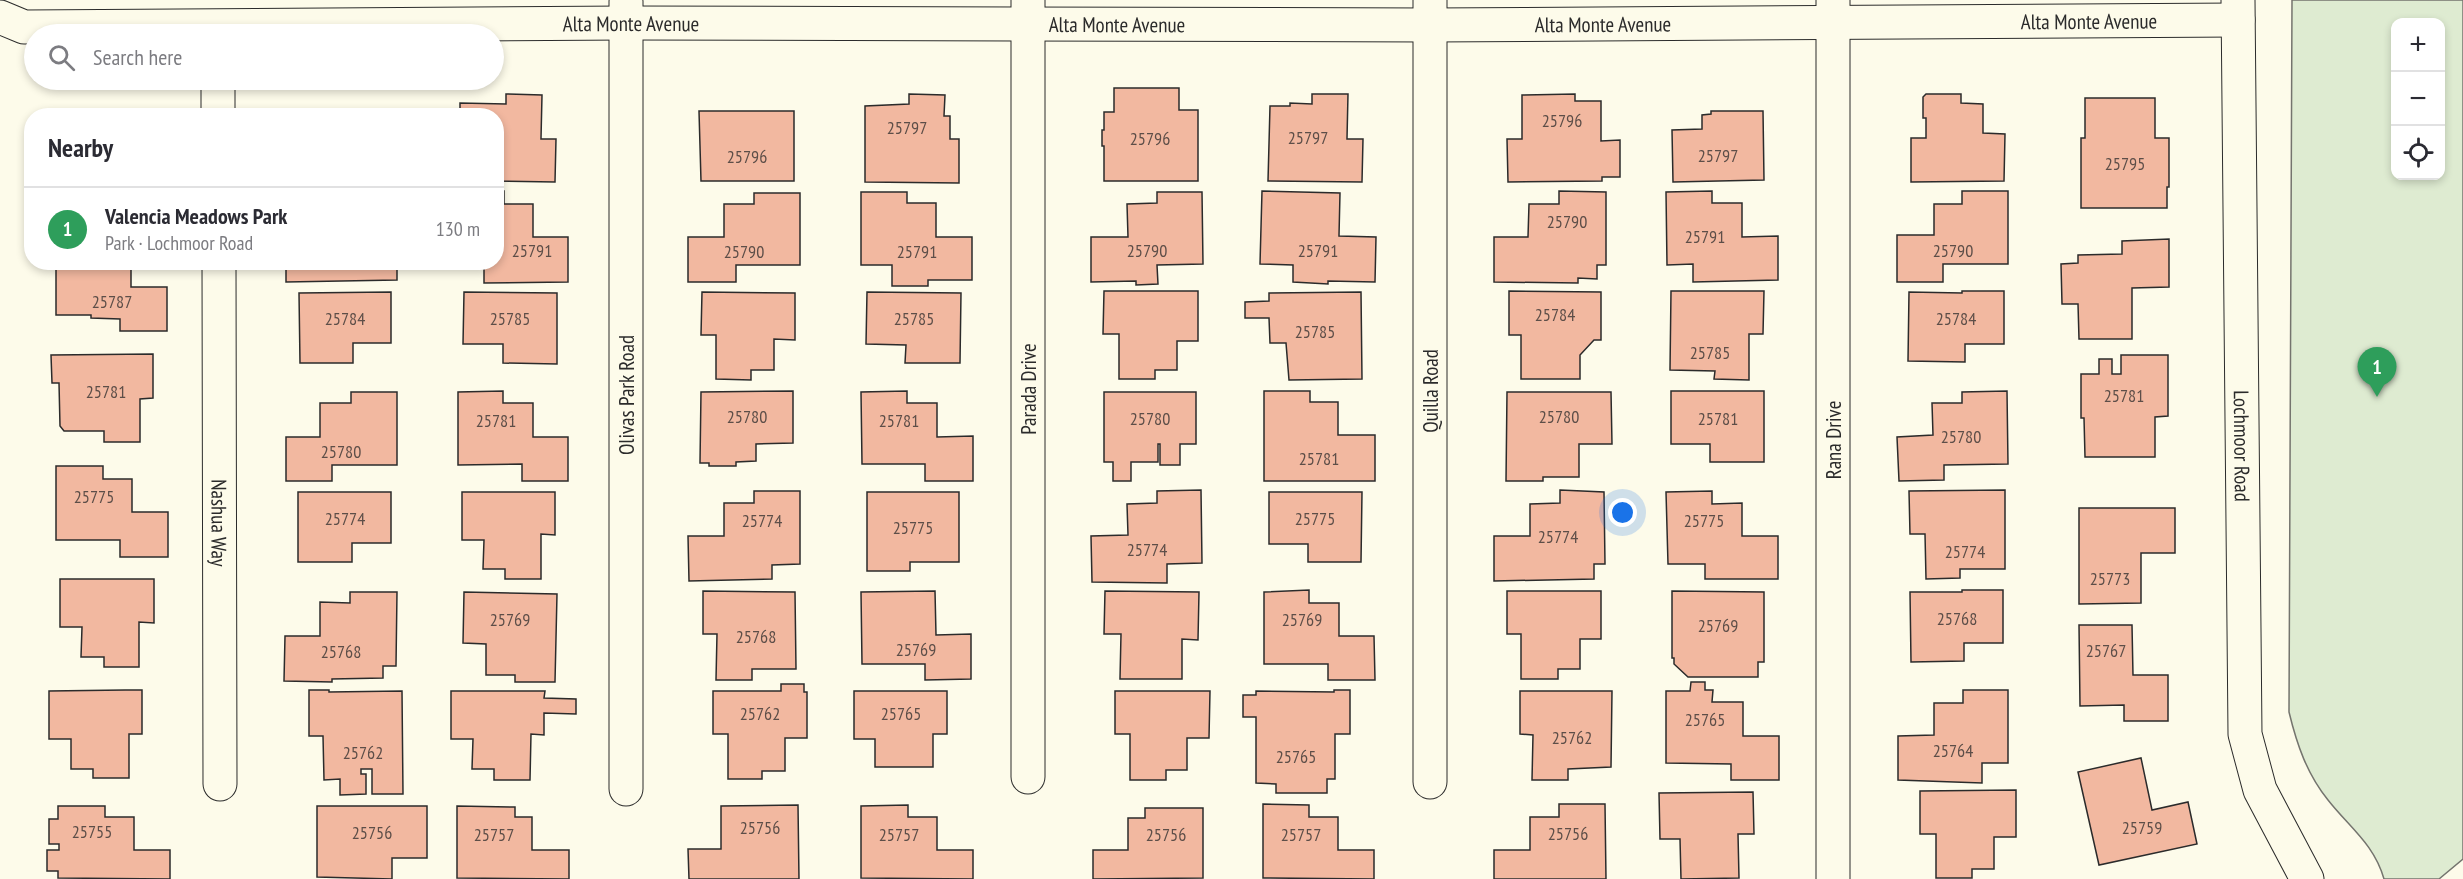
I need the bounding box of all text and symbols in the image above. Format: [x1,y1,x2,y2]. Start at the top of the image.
street label: Alta Monte Avenue [2021,7,2157,35]
street label: Alta Monte Avenue [563,9,699,37]
street label: Alta Monte Avenue [1535,10,1671,38]
street label: Alta Monte Avenue [1049,11,1185,38]
map controls [2391,18,2445,180]
button: + [2391,18,2445,72]
search box [24,24,504,90]
icon: search [45,41,78,74]
text: Search here [93,43,182,71]
button: − [2391,72,2445,126]
house number: 25796 [1542,109,1582,132]
house number: 25797 [887,116,927,139]
house number: 25797 [1288,126,1328,149]
button: locate [2391,126,2445,180]
house number: 25796 [1130,127,1170,150]
text: Nearby [48,131,113,164]
house number: 25797 [1698,144,1738,167]
house number: 25796 [727,145,767,168]
house number: 25795 [2105,152,2145,175]
text: Valencia Meadows Park [105,202,287,230]
house number: 25790 [1547,210,1587,233]
text: 1 [63,216,72,242]
text: 130 m [436,216,480,242]
house number: 25791 [1685,225,1725,248]
text: Park · Lochmoor Road [105,230,253,256]
house number: 25791 [512,239,552,262]
house number: 25790 [1127,239,1167,262]
house number: 25791 [1298,239,1338,262]
house number: 25790 [1933,239,1973,262]
house number: 25790 [724,240,764,263]
house number: 25791 [897,240,937,263]
house number: 25787 [92,290,132,313]
house number: 25784 [1535,303,1575,326]
house number: 25784 [325,307,365,330]
house number: 25785 [490,307,530,330]
house number: 25785 [894,307,934,330]
house number: 25784 [1936,307,1976,330]
house number: 25785 [1295,320,1335,343]
street label: Olivas Park Road [613,335,640,455]
house number: 25785 [1690,341,1730,364]
street label: Parada Drive [1015,343,1042,435]
pin: 1 [2358,348,2396,397]
street label: Quilla Road [1417,349,1444,433]
house number: 25781 [86,380,126,403]
house number: 25781 [2104,384,2144,407]
street label: Lochmoor Road [2228,390,2256,502]
street label: Rana Drive [1820,401,1847,479]
house number: 25780 [727,405,767,428]
house number: 25780 [1539,405,1579,428]
house number: 25780 [1130,407,1170,430]
house number: 25781 [1698,407,1738,430]
house number: 25781 [476,409,516,432]
house number: 25781 [879,409,919,432]
house number: 25780 [1941,425,1981,448]
house number: 25780 [321,440,361,463]
house number: 25781 [1299,447,1339,470]
street label: Nashua Way [206,479,233,567]
house number: 25775 [74,485,114,508]
your location [1608,498,1637,527]
house number: 25774 [325,507,365,530]
house number: 25775 [1295,507,1335,530]
house number: 25774 [742,509,782,532]
house number: 25775 [1684,509,1724,532]
house number: 25775 [893,516,933,539]
house number: 25774 [1538,525,1578,548]
house number: 25774 [1127,538,1167,561]
house number: 25774 [1945,540,1985,563]
house number: 25773 [2090,567,2130,590]
house number: 25768 [1937,607,1977,630]
house number: 25769 [490,608,530,631]
house number: 25769 [1282,608,1322,631]
house number: 25769 [1698,614,1738,637]
house number: 25768 [736,625,776,648]
house number: 25769 [896,638,936,661]
house number: 25767 [2086,639,2126,662]
house number: 25768 [321,640,361,663]
house number: 25762 [740,702,780,725]
house number: 25765 [881,702,921,725]
house number: 25765 [1685,708,1725,731]
house number: 25762 [1552,726,1592,749]
house number: 25764 [1933,739,1973,762]
house number: 25762 [343,741,383,764]
house number: 25765 [1276,745,1316,768]
house number: 25756 [740,816,780,839]
house number: 25759 [2122,816,2162,839]
house number: 25755 [72,820,112,843]
house number: 25756 [352,821,392,844]
house number: 25756 [1548,822,1588,845]
house number: 25757 [474,823,514,846]
house number: 25757 [879,823,919,846]
house number: 25756 [1146,823,1186,846]
house number: 25757 [1281,823,1321,846]

